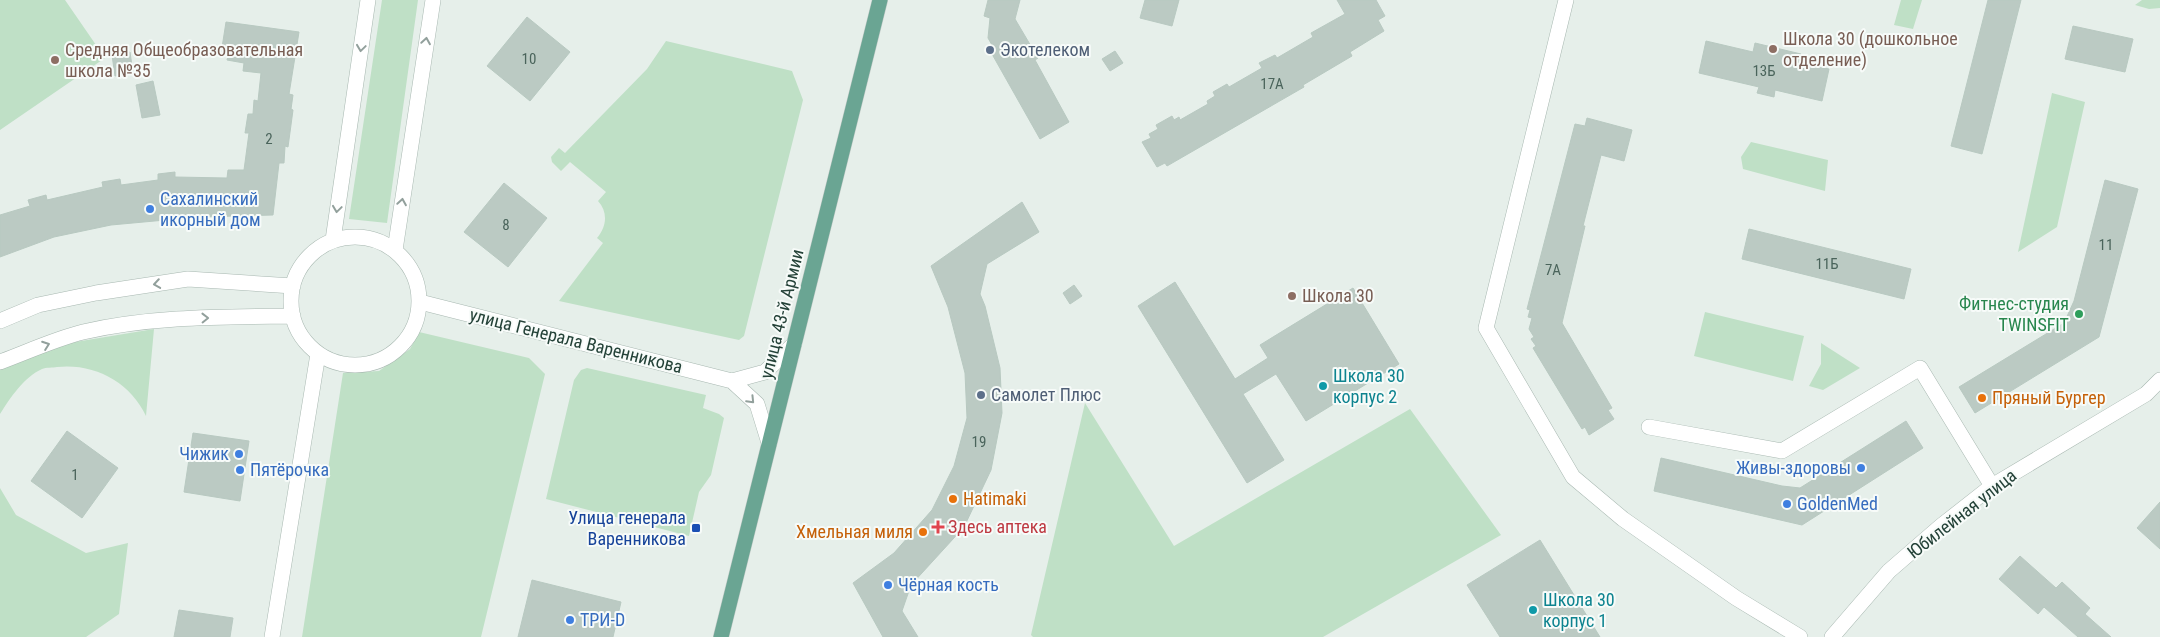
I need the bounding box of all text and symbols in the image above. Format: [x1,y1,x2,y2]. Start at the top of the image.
place label: Школа 30 (дошкольное отделение) [1783,28,1958,71]
one-way arrow [421,37,431,45]
place label: Средняя Общеобразовательная школа №35 [65,39,303,81]
place label: Экотелеком [1000,39,1090,60]
marker: Школа 30 (дошкольное отделение) [1767,43,1779,55]
one-way arrow [356,44,366,53]
marker: Экотелеком [984,44,996,56]
house number: 10 [522,50,536,68]
marker: Средняя Общеобразовательная школа №35 [49,54,61,66]
house number: 13Б [1752,62,1776,80]
house number: 17А [1260,75,1284,93]
house number: 2 [265,130,273,148]
place label: Сахалинский икорный дом [160,188,261,230]
one-way arrow [396,197,407,205]
marker: Сахалинский икорный дом [144,203,156,215]
one-way arrow [333,205,343,213]
house number: 8 [502,216,510,234]
house number: 11 [2099,236,2113,254]
street label: улица 43-й Армии [755,247,808,381]
house number: 11Б [1815,255,1839,273]
house number: 7А [1545,261,1561,279]
one-way arrow [153,278,161,289]
place label: Школа 30 [1302,285,1374,306]
marker: Школа 30 [1286,290,1298,302]
place label: Фитнес-студия TWINSFIT [1959,293,2069,335]
street label: улица Генерала Варенникова [467,304,685,377]
marker: Фитнес-студия TWINSFIT [2073,308,2085,320]
one-way arrow [201,312,209,323]
one-way arrow [41,341,50,351]
place label: Школа 30 корпус 2 [1333,365,1405,407]
marker: Школа 30 корпус 2 [1317,380,1329,392]
place label: Самолет Плюс [991,384,1101,405]
place label: Пряный Бургер [1992,387,2106,408]
marker: Самолет Плюс [975,389,987,401]
marker: Пряный Бургер [1976,392,1988,404]
one-way arrow [745,394,754,403]
house number: 19 [972,433,986,451]
place label: Чижик [179,443,229,464]
marker: Чижик [233,448,245,460]
place label: Живы-здоровы [1736,457,1851,478]
place label: Пятёрочка [250,459,329,480]
marker: Живы-здоровы [1855,462,1867,474]
marker: Пятёрочка [234,464,246,476]
street label: Юбилейная улица [1903,465,2020,563]
house number: 1 [71,466,79,484]
place label: Hatimaki [963,488,1027,509]
marker: Hatimaki [947,493,959,505]
place label: GoldenMed [1797,493,1878,514]
marker: GoldenMed [1781,498,1793,510]
place label: Улица генерала Варенникова [568,507,686,549]
place label: Здесь аптека [948,516,1047,537]
place label: Хмельная миля [796,521,913,542]
marker: Здесь аптека [932,521,944,533]
marker: Улица генерала Варенникова [690,522,702,534]
marker: Хмельная миля [917,526,929,538]
place label: Чёрная кость [898,574,999,595]
marker: Чёрная кость [882,579,894,591]
place label: Школа 30 корпус 1 [1543,589,1615,631]
marker: Школа 30 корпус 1 [1527,604,1539,616]
place label: ТРИ-D [580,609,625,630]
marker: ТРИ-D [564,614,576,626]

